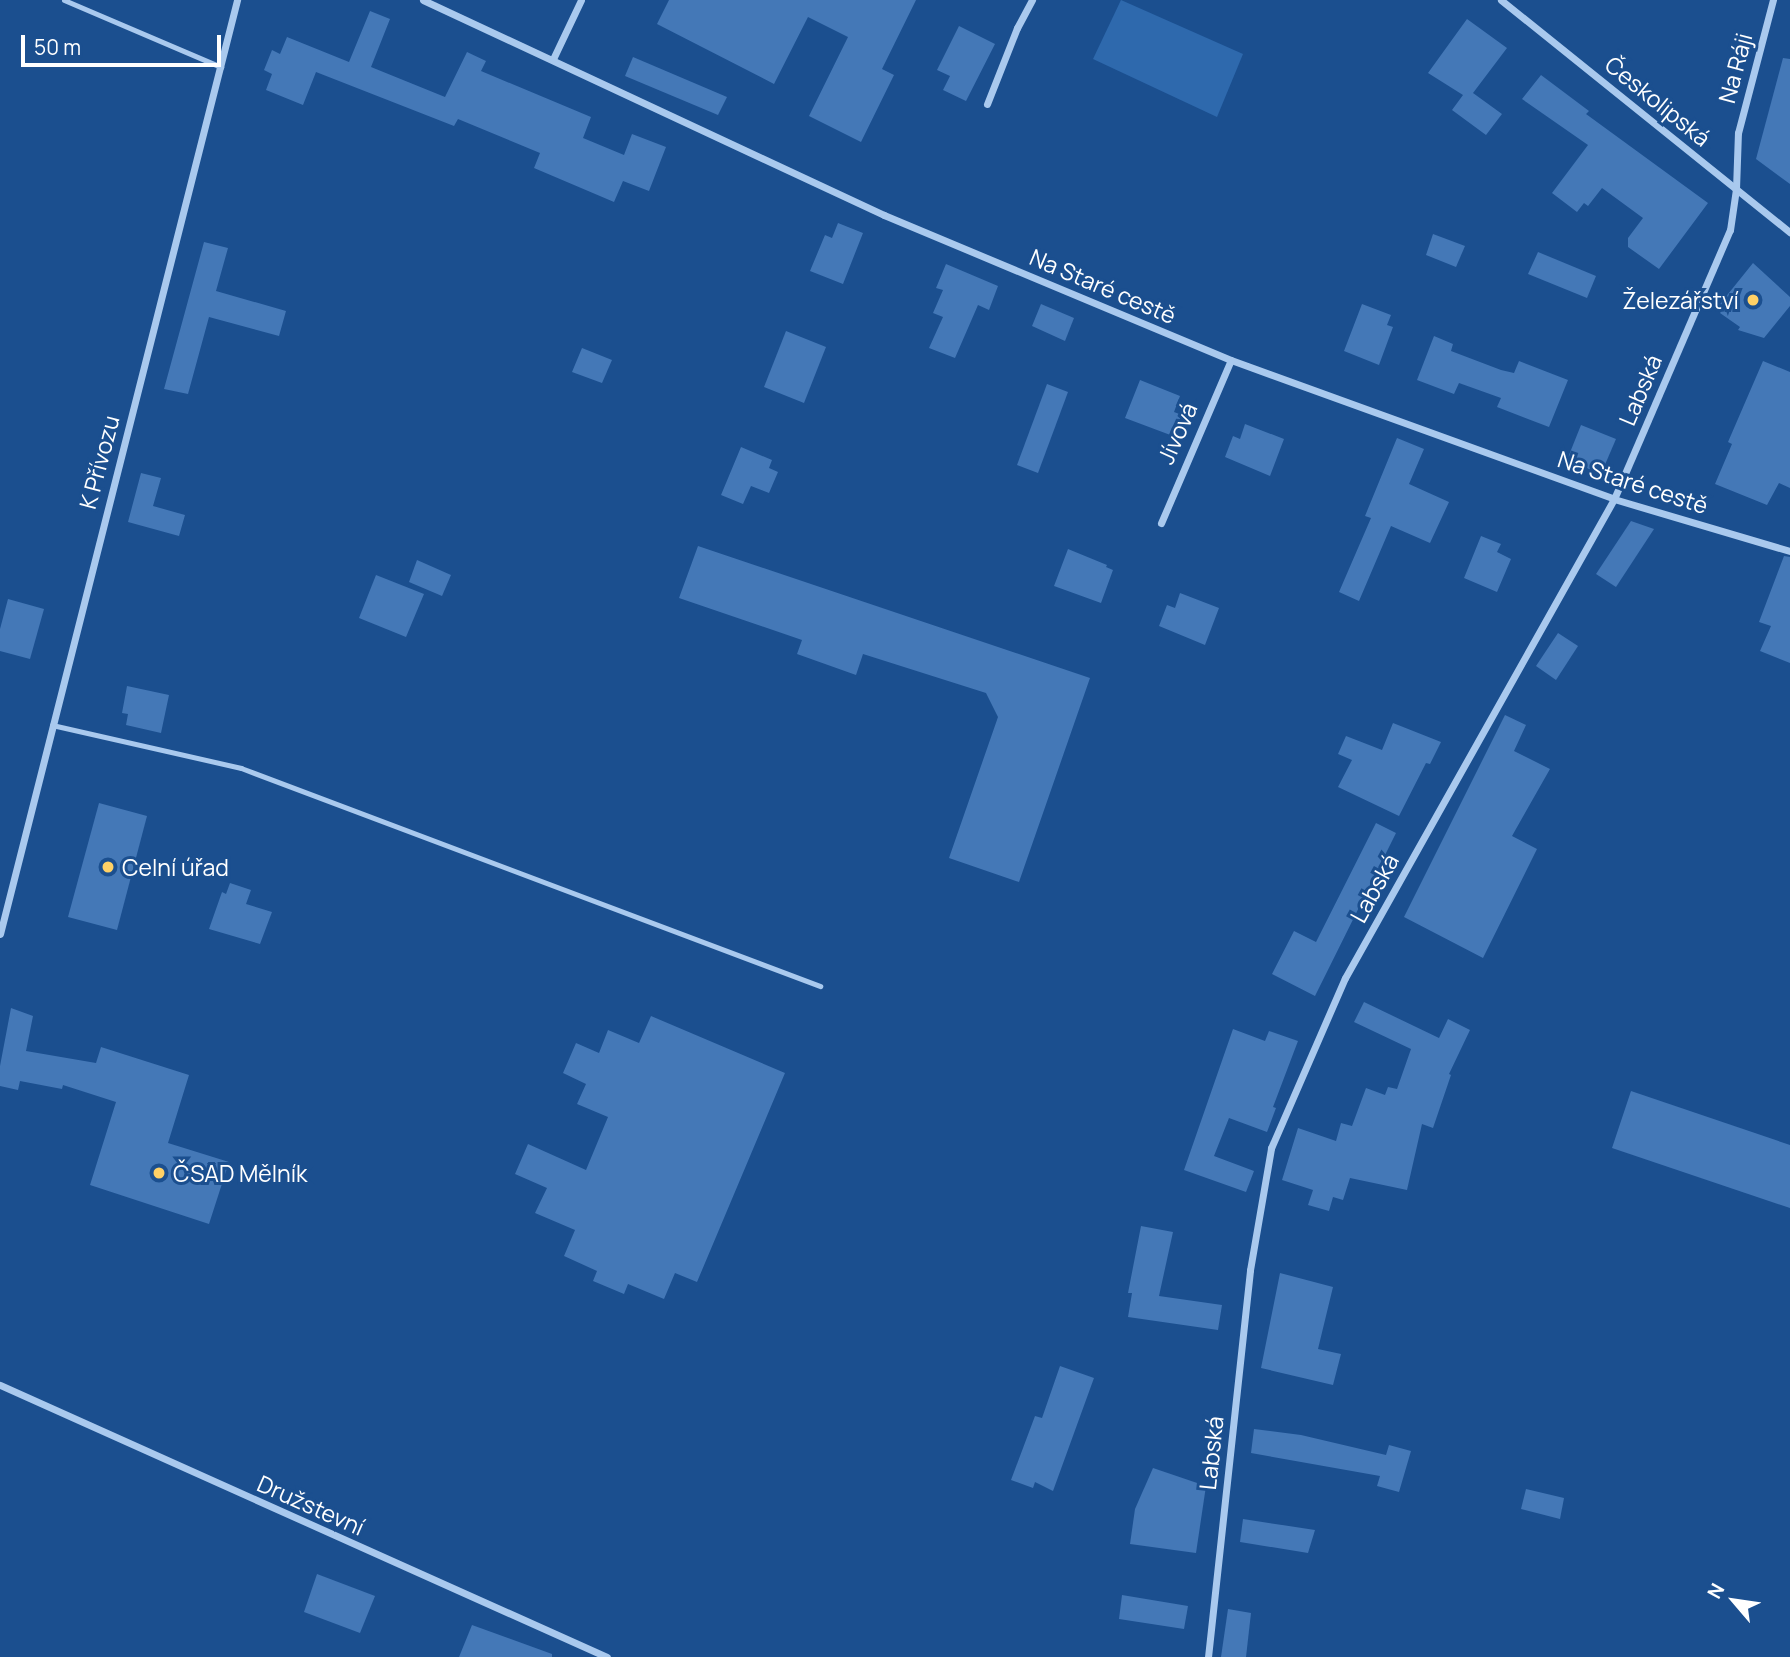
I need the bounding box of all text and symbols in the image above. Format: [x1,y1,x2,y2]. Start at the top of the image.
scale bar [24,21,224,65]
street label: Na Ráji [1712,30,1758,106]
text: 50 m [34,33,81,61]
street label: Českolipská [1600,50,1716,152]
street label: Na Staré cestě [1026,243,1180,329]
place label: Železářství [1622,286,1739,314]
marker: Železářství [1745,292,1761,308]
street label: Labská [1613,350,1667,430]
street label: Jívová [1151,398,1203,468]
street label: K Přívozu [73,412,125,512]
street label: Na Staré cestě [1554,445,1712,519]
street label: Labská [1344,849,1404,927]
place label: Celní úřad [122,853,229,881]
marker: Celní úřad [100,859,116,875]
place label: ČSAD Mělník [173,1159,308,1187]
marker: ČSAD Mělník [151,1165,167,1181]
street label: Labská [1193,1415,1229,1491]
street label: Družstevní [253,1469,369,1541]
north arrow [1699,1566,1769,1636]
text: N [1701,1579,1730,1603]

